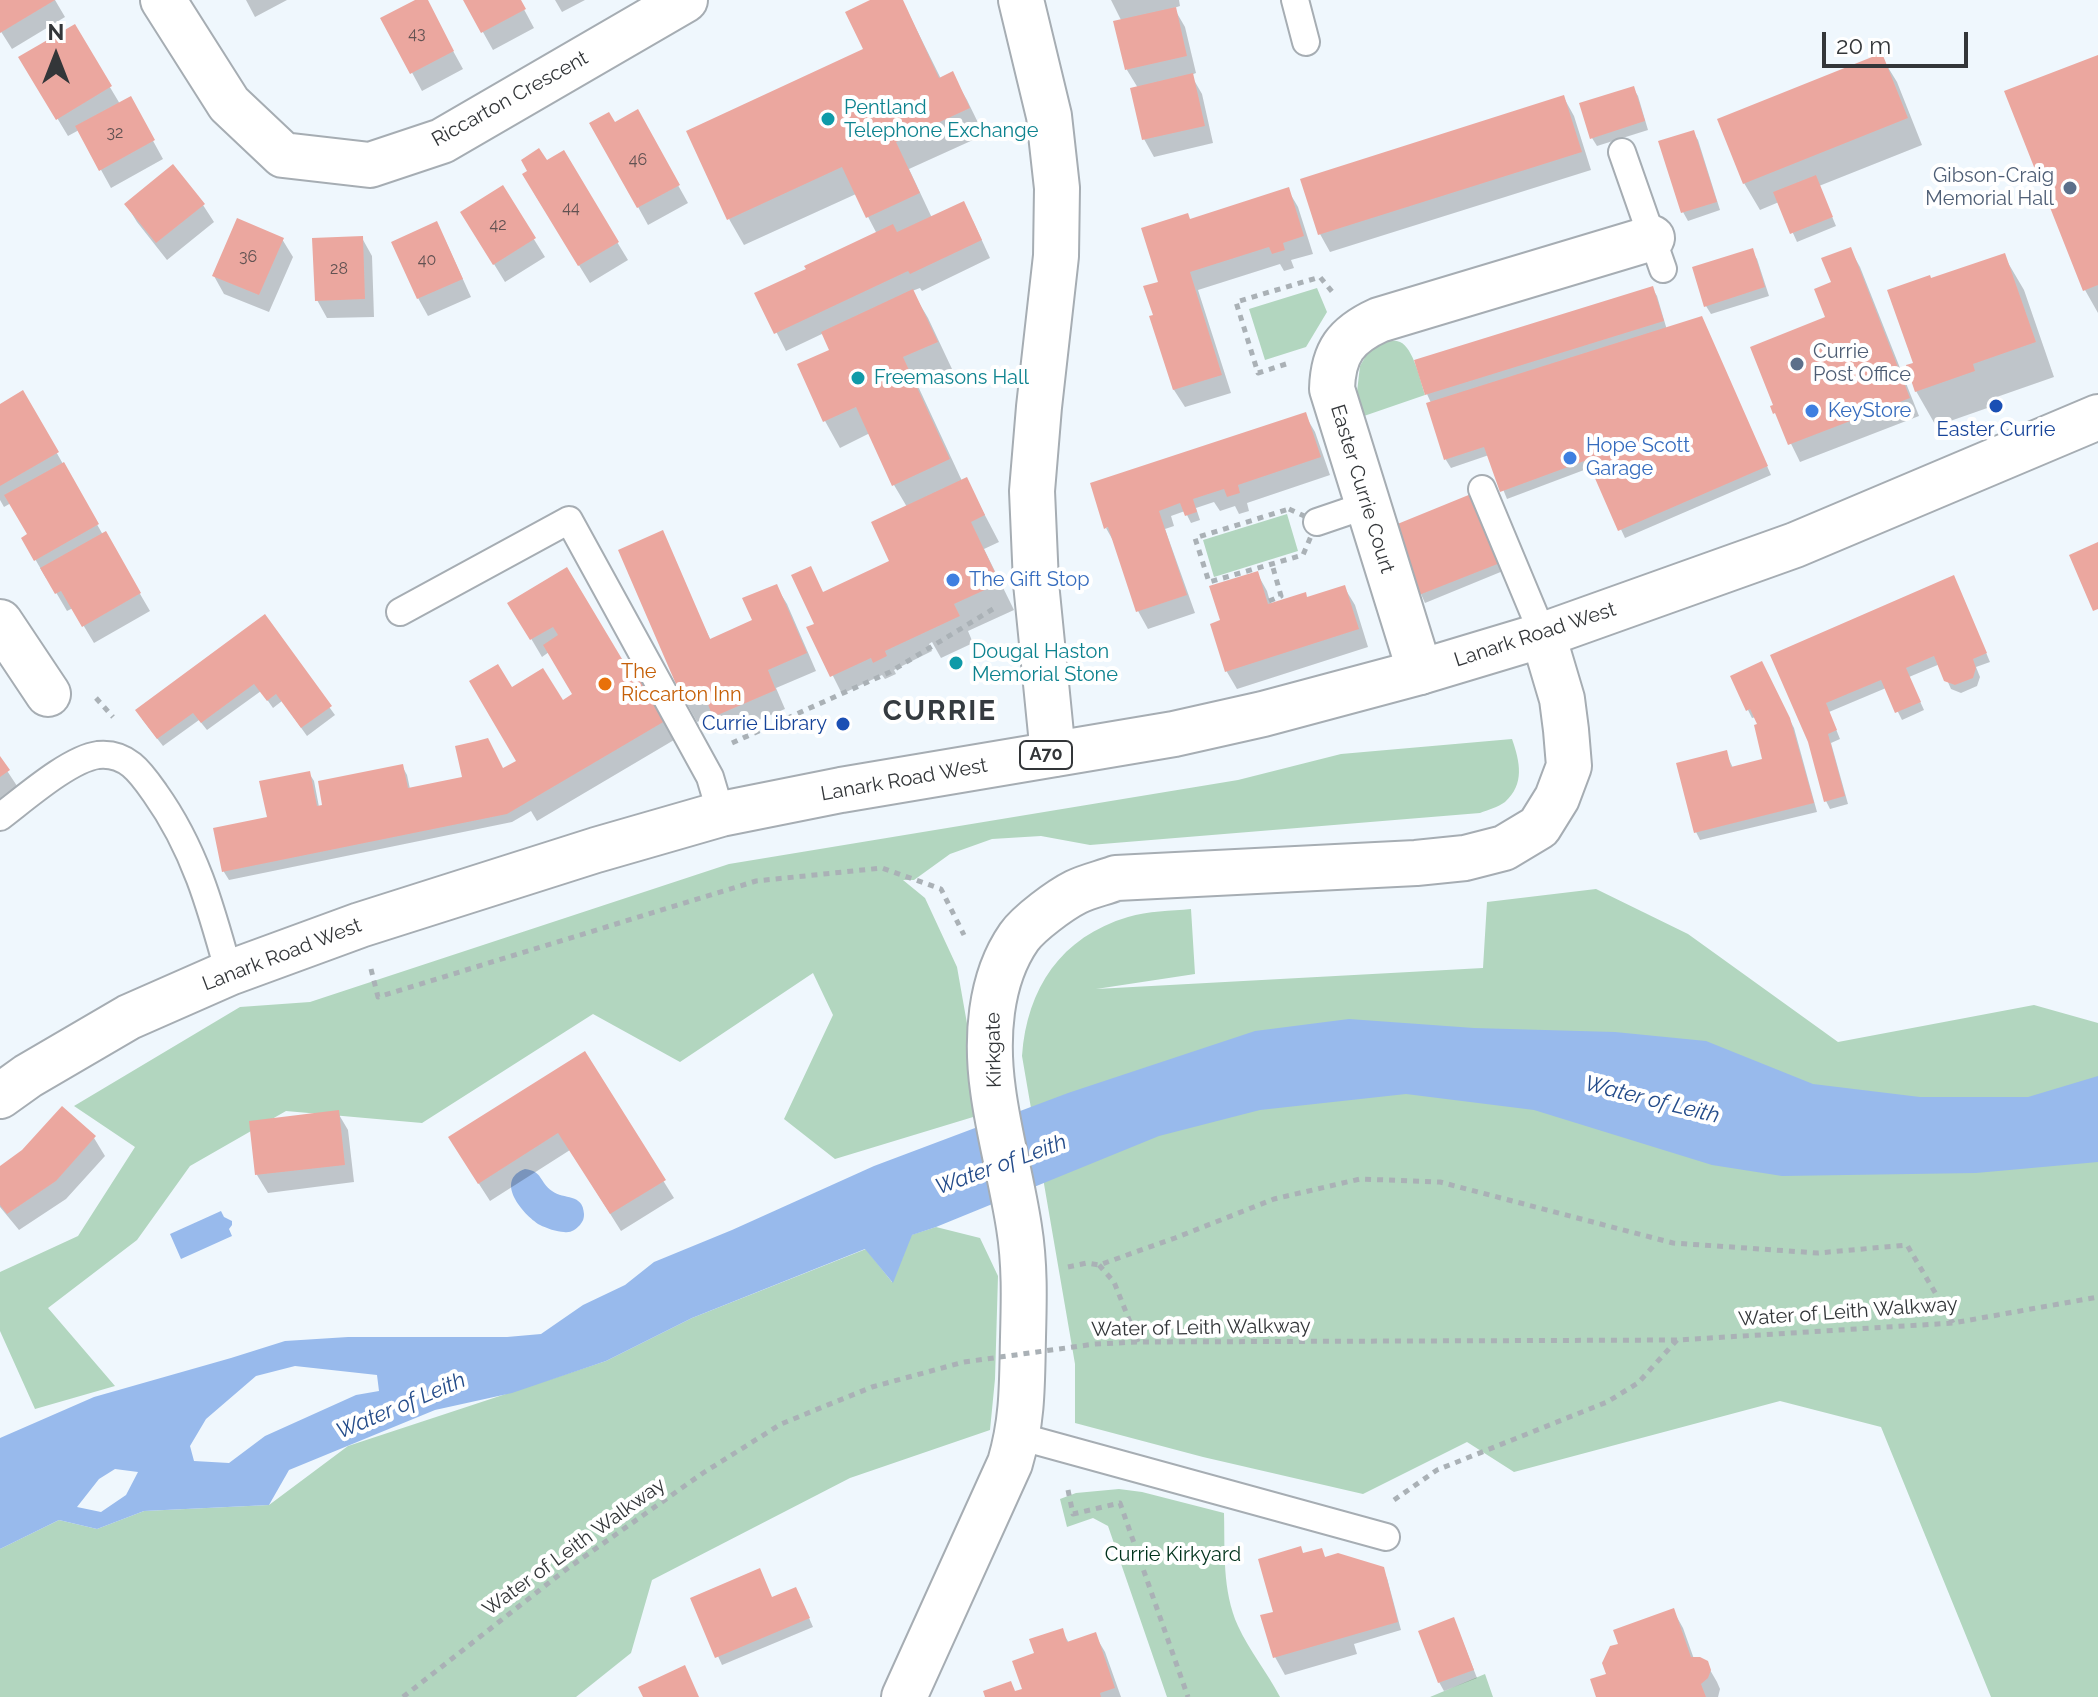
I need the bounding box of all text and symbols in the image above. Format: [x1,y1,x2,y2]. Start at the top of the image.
north arrow [16,16,96,96]
scale bar [1826,16,1972,66]
text: N [48,19,64,45]
house number: 43 [408,24,426,44]
text: 20 m [1836,31,1891,60]
street label: Riccarton Crescent [428,46,592,152]
place label: Pentland Telephone Exchange [844,96,1038,143]
marker: Pentland Telephone Exchange [819,110,837,128]
house number: 32 [107,123,123,143]
house number: 46 [629,150,647,170]
place label: Gibson-Craig Memorial Hall [1925,164,2054,211]
marker: Gibson-Craig Memorial Hall [2061,179,2079,197]
house number: 44 [562,198,580,218]
house number: 42 [489,215,507,235]
house number: 36 [239,247,257,267]
house number: 40 [418,250,436,270]
house number: 28 [330,259,348,279]
place label: Currie Post Office [1813,340,1911,387]
marker: Currie Post Office [1788,355,1806,373]
place label: Freemasons Hall [874,366,1029,390]
marker: Freemasons Hall [849,369,867,387]
marker: Easter Currie [1987,397,2005,415]
place label: KeyStore [1828,399,1911,423]
street label: Easter Currie Court [1325,402,1399,576]
marker: KeyStore [1803,402,1821,420]
place label: Easter Currie [1937,418,2055,442]
place label: Hope Scott Garage [1586,434,1690,481]
marker: Hope Scott Garage [1561,449,1579,467]
place label: The Gift Stop [969,568,1090,592]
marker: The Gift Stop [944,571,962,589]
street label: Lanark Road West [1451,598,1619,672]
place label: Dougal Haston Memorial Stone [972,640,1118,687]
marker: Dougal Haston Memorial Stone [947,654,965,672]
place label: The Riccarton Inn [621,660,742,707]
marker: The Riccarton Inn [596,675,614,693]
district label: CURRIE [883,695,997,729]
place label: Currie Library [702,712,827,736]
marker: Currie Library [834,715,852,733]
road number: A70 [1020,741,1072,769]
street label: Lanark Road West [819,754,989,806]
street label: Lanark Road West [199,914,365,996]
street label: Kirkgate [981,1012,1007,1088]
water label: Water of Leith [1582,1071,1722,1129]
water label: Water of Leith [932,1129,1070,1201]
street label: Water of Leith Walkway [1738,1292,1958,1332]
street label: Water of Leith Walkway [1091,1314,1311,1342]
water label: Water of Leith [332,1367,470,1445]
street label: Water of Leith Walkway [478,1473,670,1621]
park label: Currie Kirkyard [1105,1543,1241,1567]

